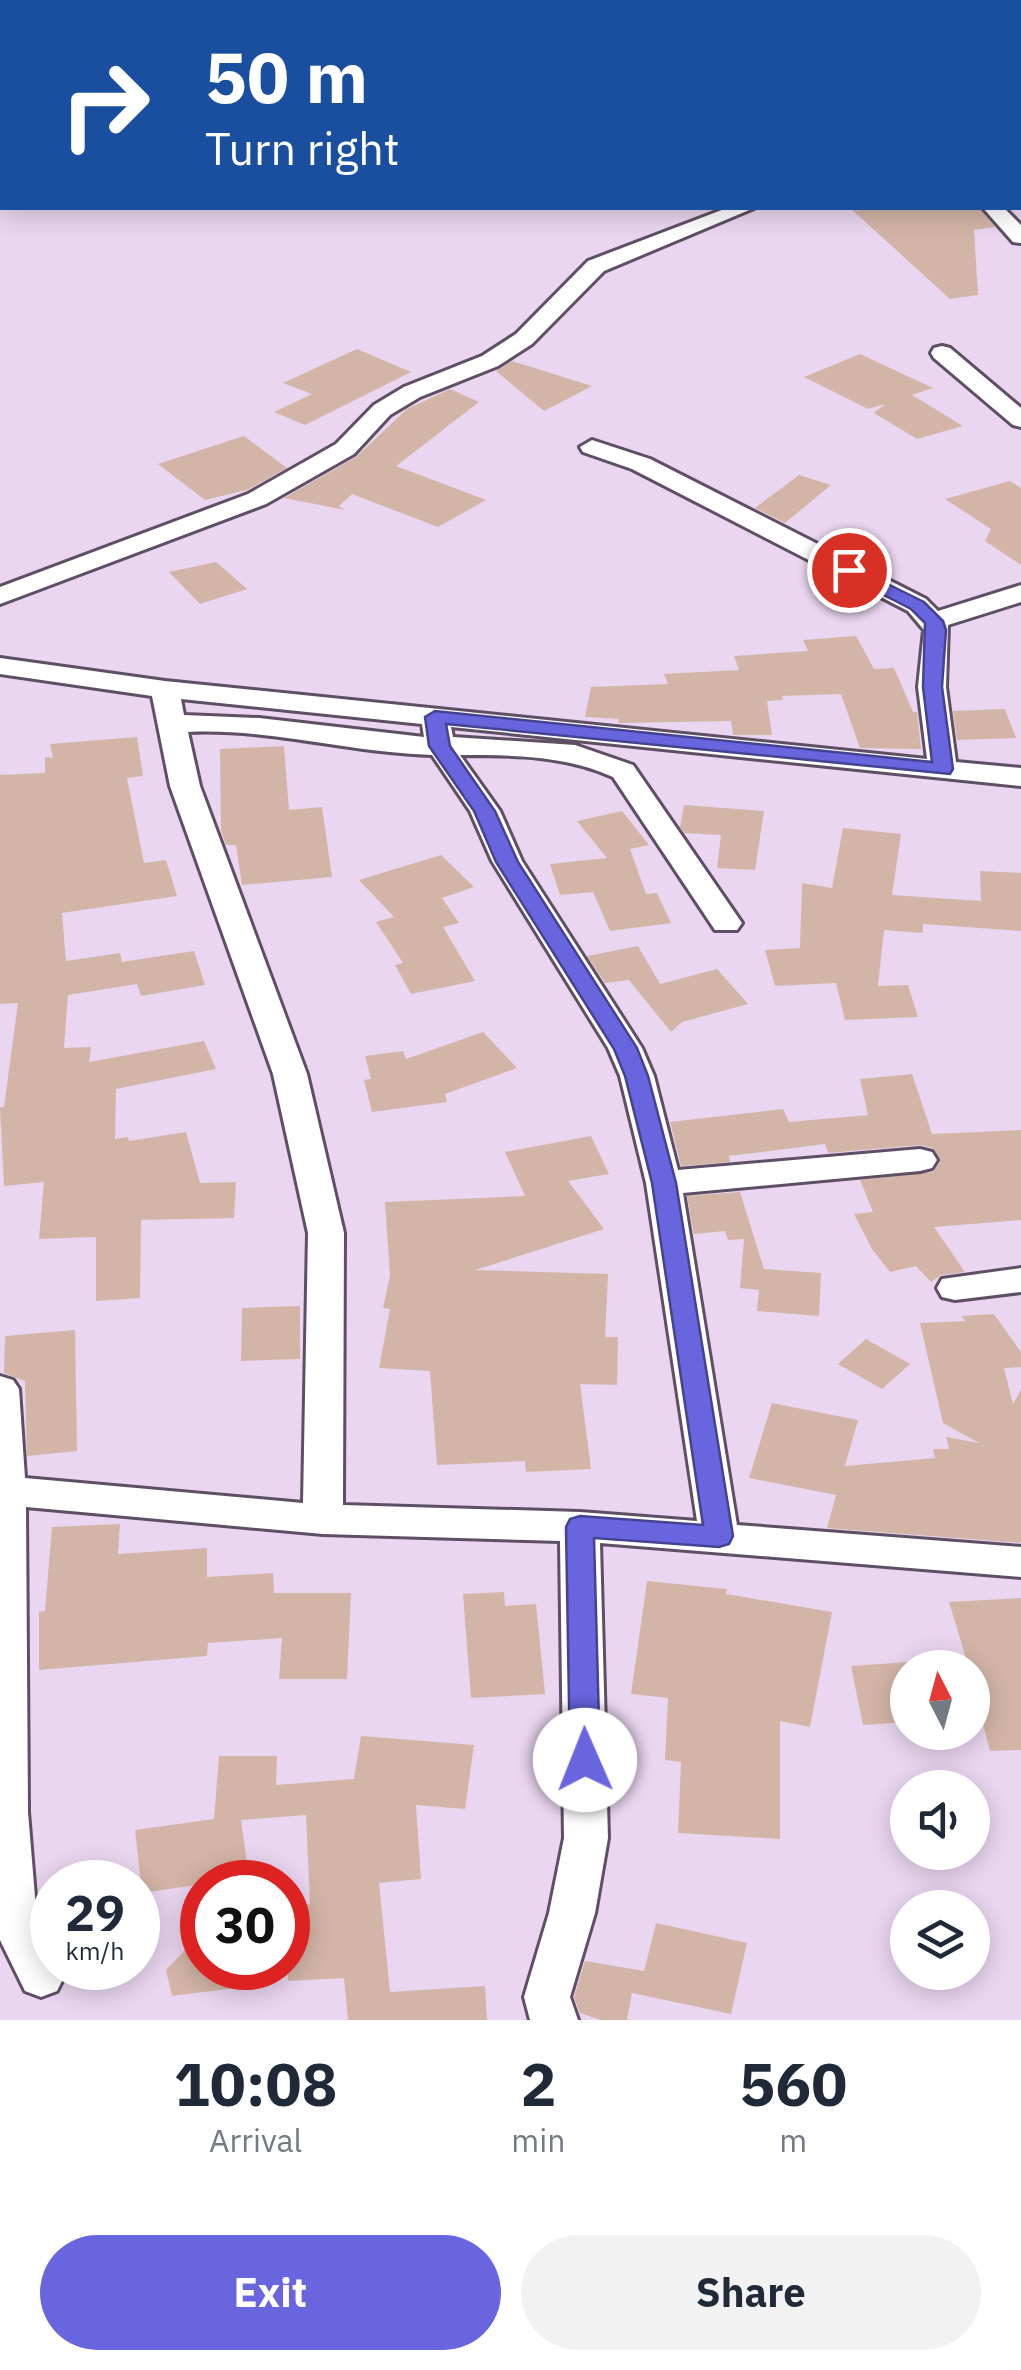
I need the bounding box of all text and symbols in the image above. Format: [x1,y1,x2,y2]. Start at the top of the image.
text: 50 m [205,31,368,122]
icon: right [40,40,170,170]
text: Turn right [205,119,400,177]
pin [807,528,892,613]
icon: arrive [822,543,877,598]
north arrow [890,1650,990,1750]
map controls [890,1650,990,1990]
position arrow [533,1708,637,1812]
button: sound [890,1770,990,1870]
speed limit sign: 30 [180,1860,310,1990]
text: 29 [65,1880,125,1945]
button: layers [890,1890,990,1990]
text: km/h [66,1934,124,1967]
text: 10:08 [174,2044,338,2123]
text: 2 [520,2044,556,2123]
text: 560 [739,2044,847,2123]
text: Arrival [209,2119,302,2161]
text: min [511,2119,565,2161]
text: m [779,2119,807,2161]
button: Exit [40,2235,501,2350]
button: Share [521,2235,981,2350]

